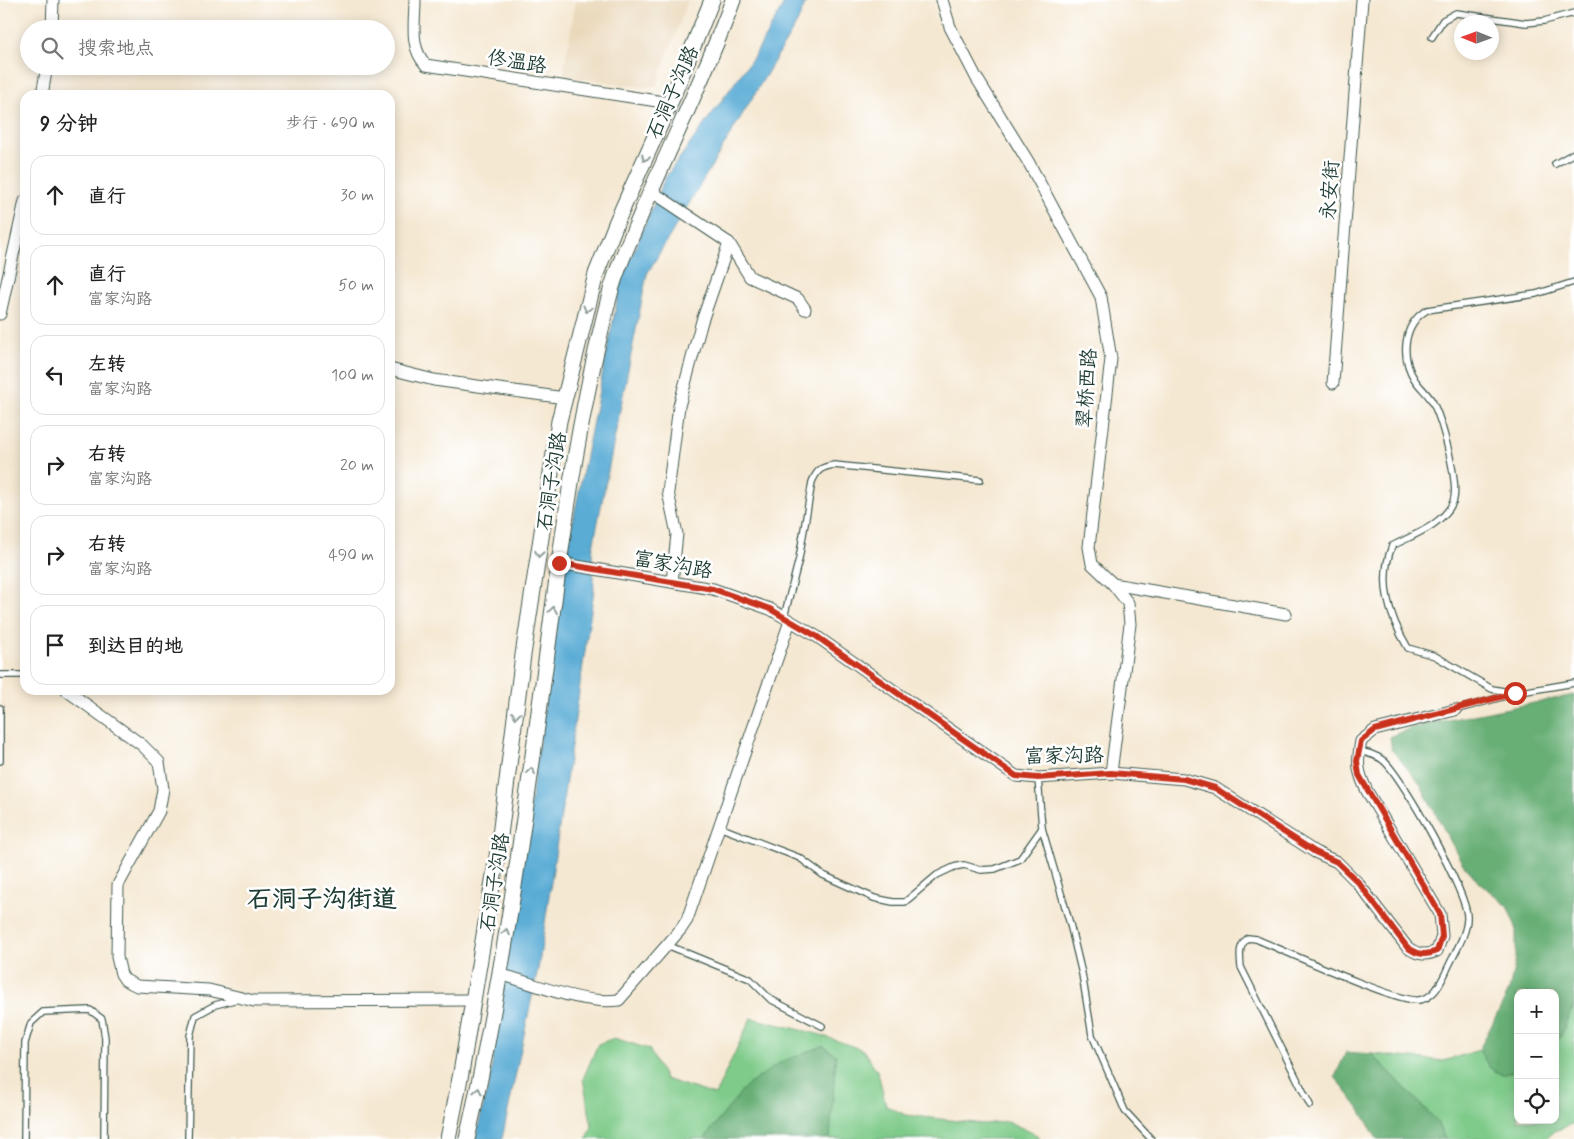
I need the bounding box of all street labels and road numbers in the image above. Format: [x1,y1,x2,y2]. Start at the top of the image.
street label: 石洞子沟路 [641,41,706,144]
street label: 佟温路 [485,44,549,81]
street label: 永安街 [1315,159,1346,221]
street label: 翠桥西路 [1071,346,1104,429]
street label: 石洞子沟路 [531,429,574,533]
street label: 富家沟路 [631,545,715,586]
street label: 富家沟路 [1024,742,1105,771]
street label: 石洞子沟路 [474,830,517,934]

